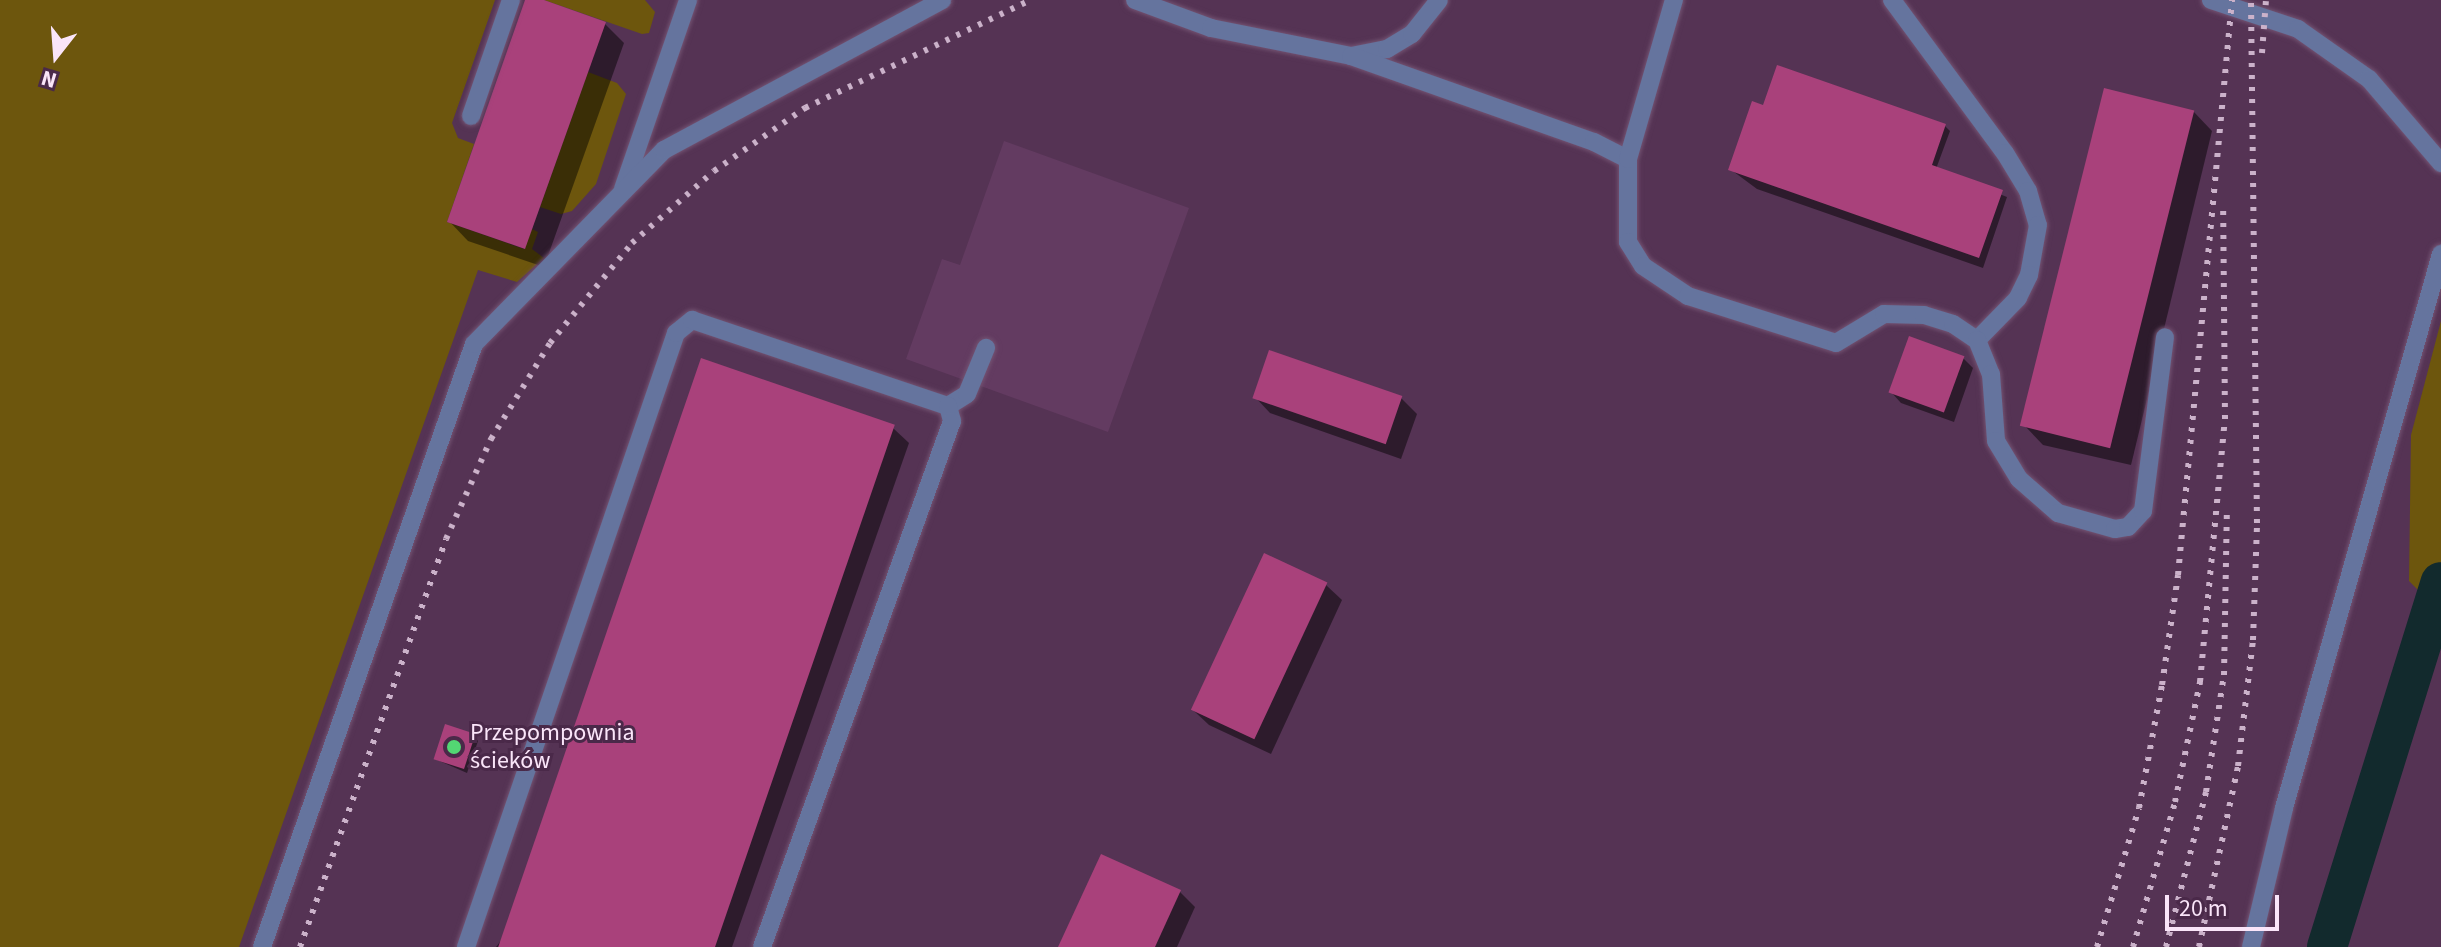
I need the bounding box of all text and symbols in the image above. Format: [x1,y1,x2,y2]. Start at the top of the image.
north arrow [16,16,96,96]
text: N [37,62,61,96]
place label: Przepompownia ścieków [470,719,635,775]
marker: Przepompownia ścieków [445,738,463,756]
scale bar [2169,879,2283,929]
text: 20 m [2179,891,2228,926]

